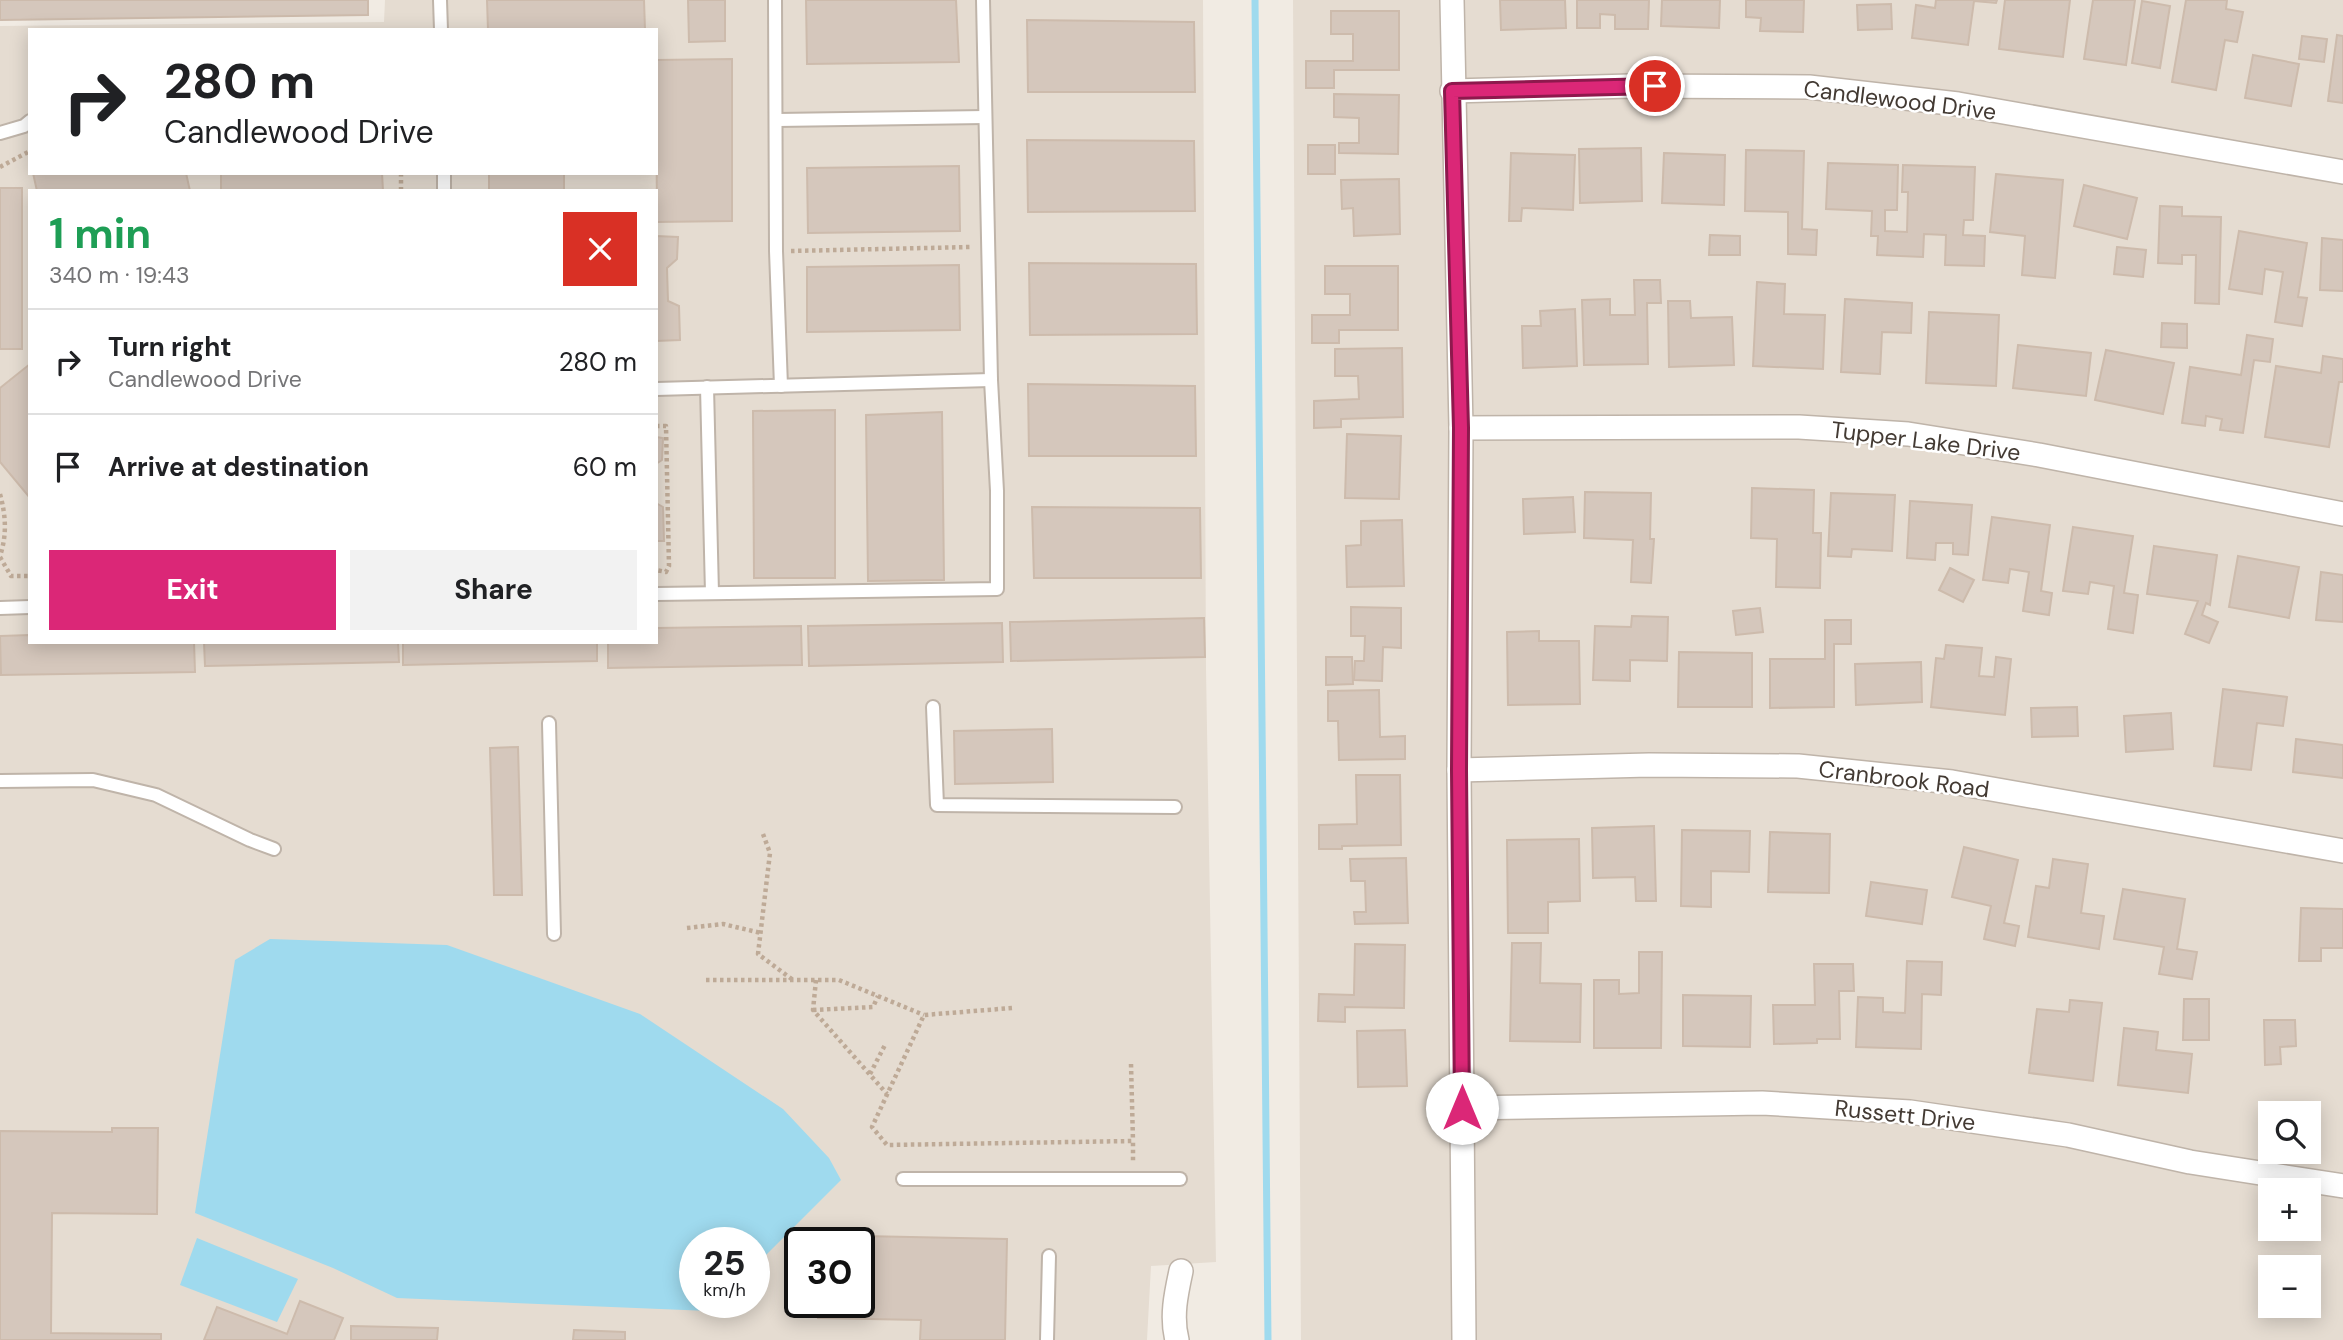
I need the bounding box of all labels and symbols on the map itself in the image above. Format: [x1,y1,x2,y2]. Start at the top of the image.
pin [1625,56,1685,116]
street label: Candlewood Drive [1802,73,1998,127]
street label: Tupper Lake Drive [1830,415,2022,467]
street label: Cranbrook Road [1817,754,1991,804]
position arrow [1425,1071,1499,1145]
street label: Russett Drive [1833,1093,1977,1137]
speed limit sign: 30 [784,1227,875,1318]

